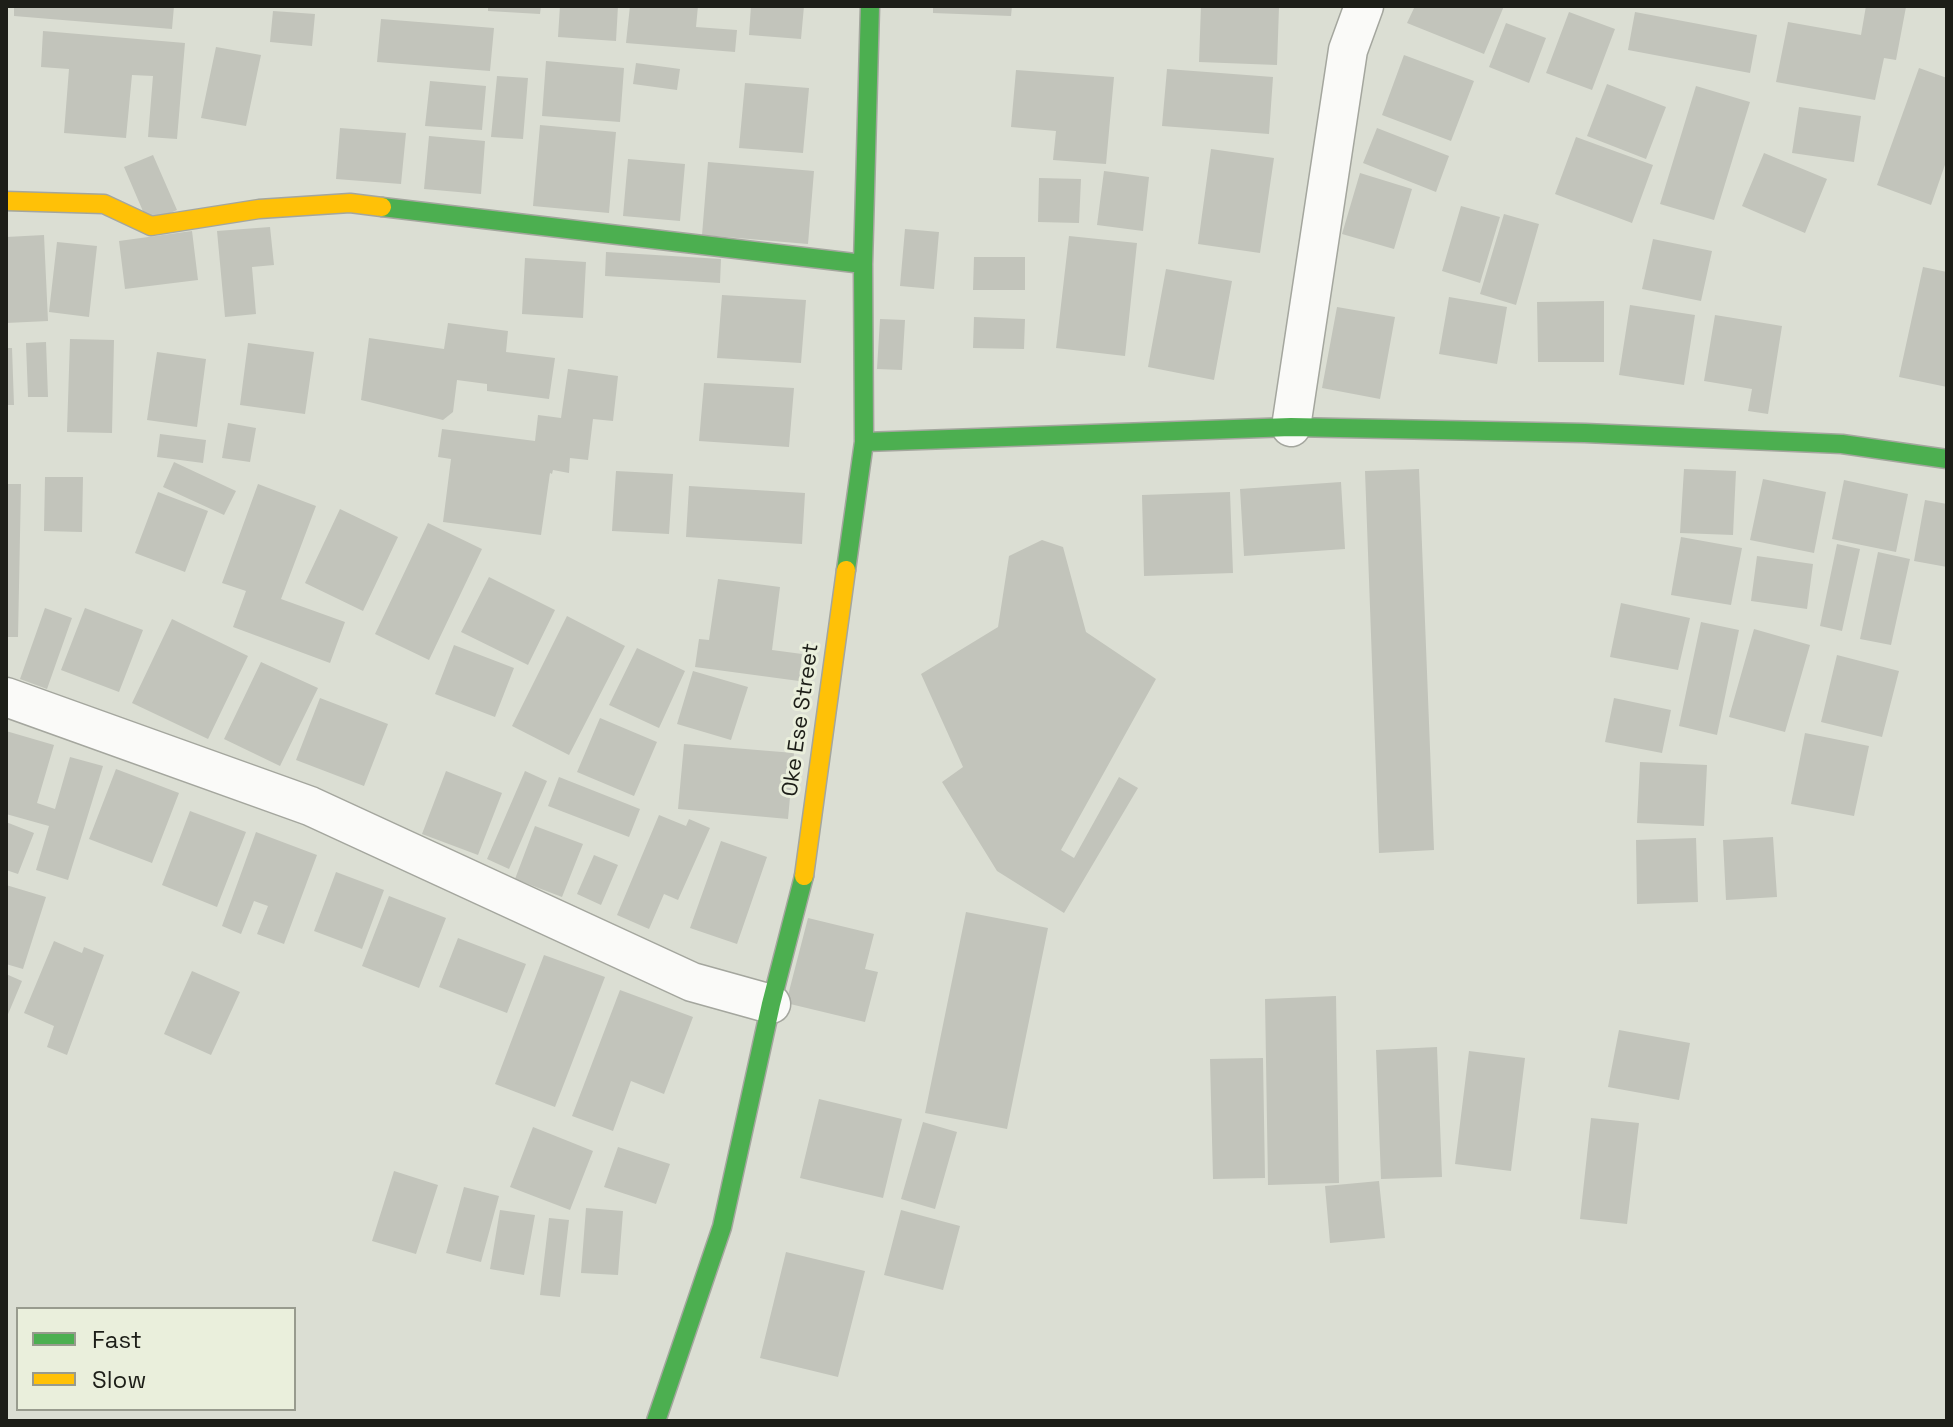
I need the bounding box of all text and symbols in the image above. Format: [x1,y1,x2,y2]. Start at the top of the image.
street label: Oke Ese Street [777,642,825,798]
legend [16,1307,296,1411]
text: Fast [92,1324,142,1355]
text: Slow [92,1364,146,1395]

